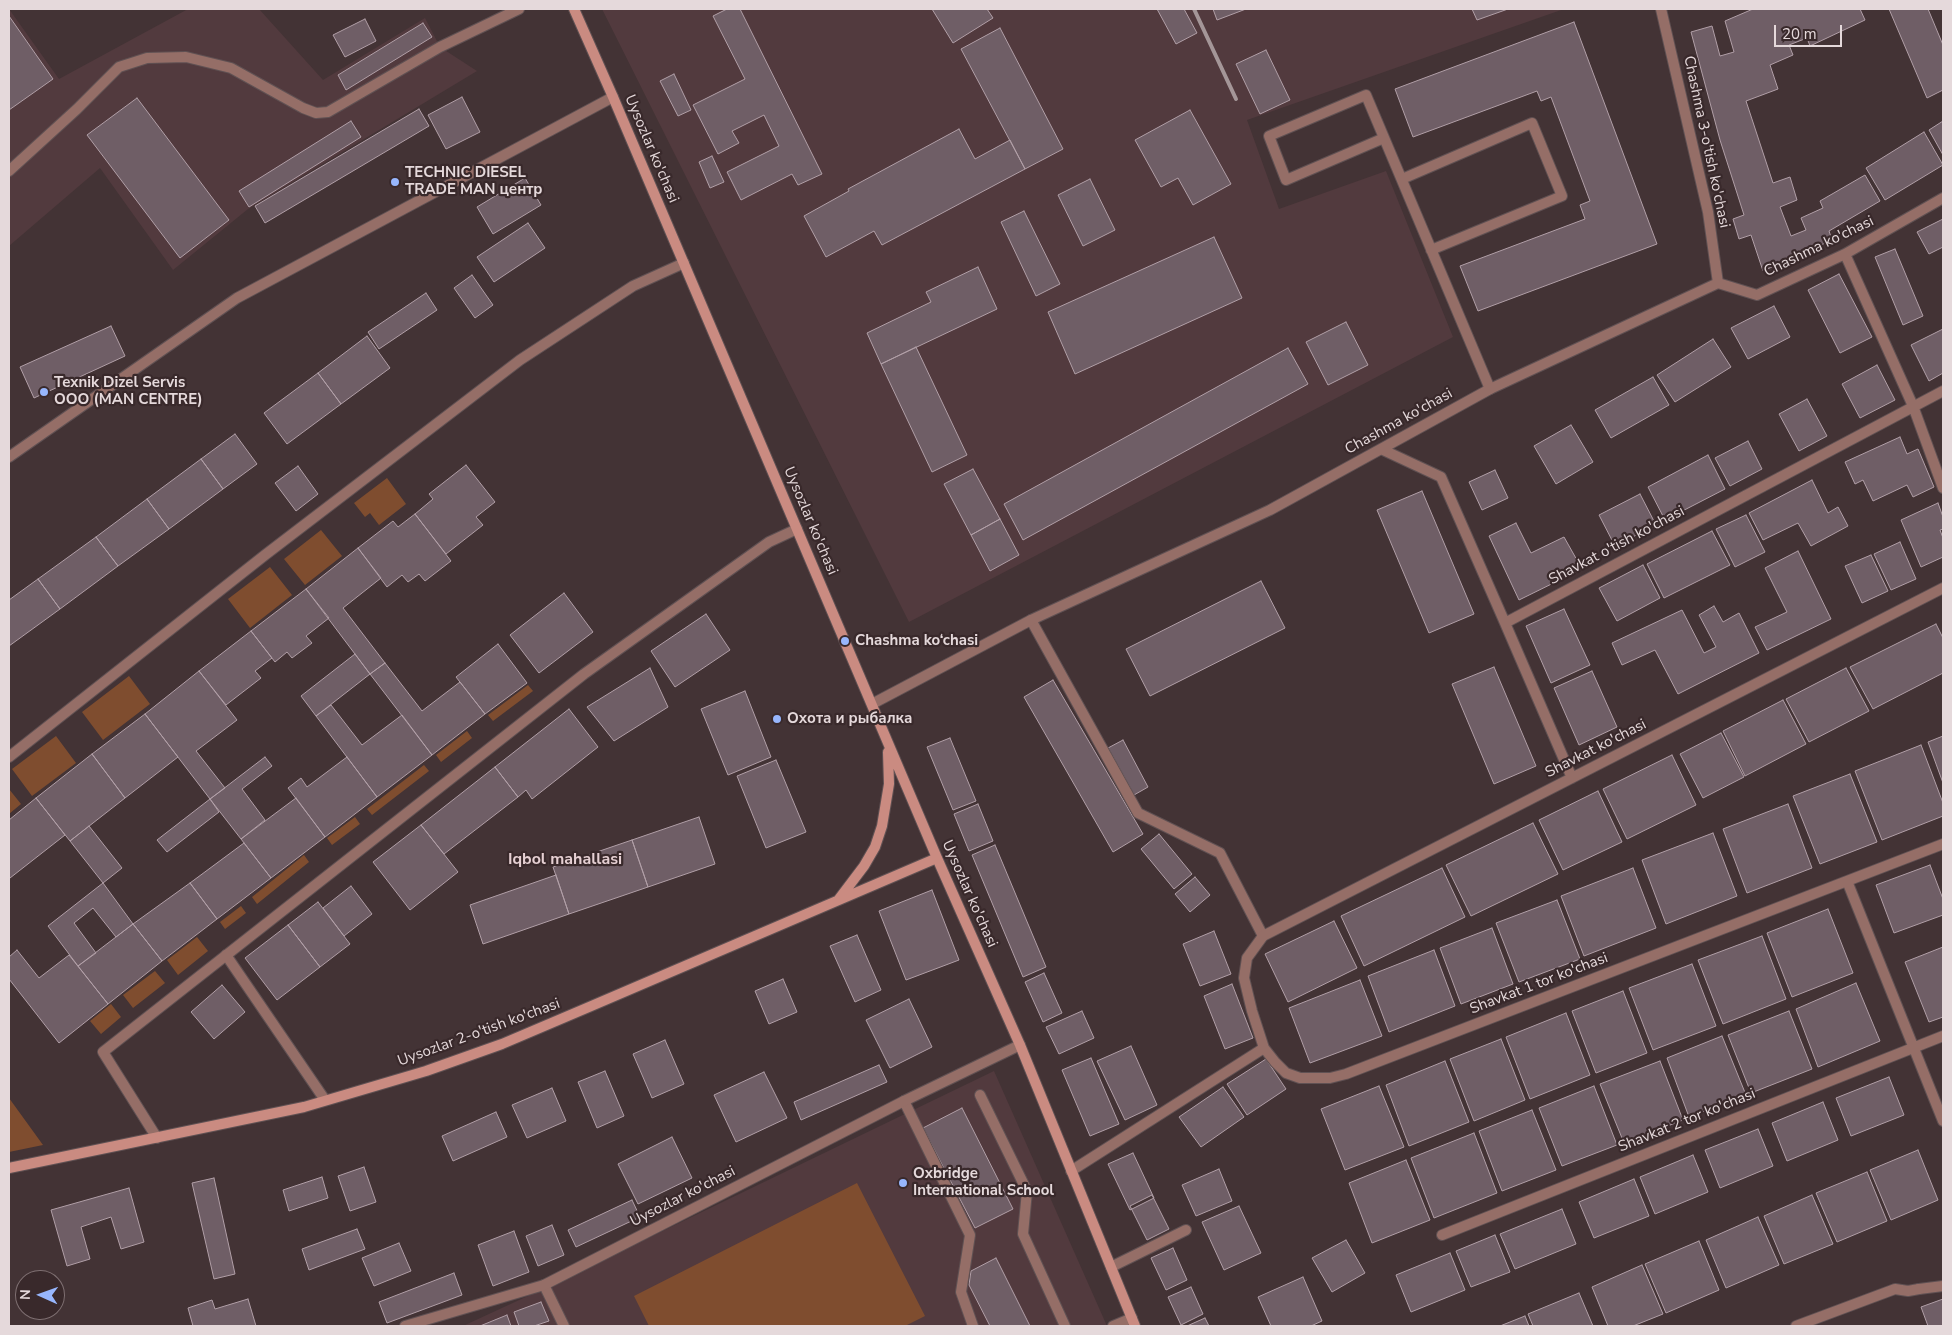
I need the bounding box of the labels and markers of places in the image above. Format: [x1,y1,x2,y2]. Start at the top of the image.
place label: TECHNIC DIESEL TRADE MAN центр [405,164,543,199]
marker: TECHNIC DIESEL TRADE MAN центр [389,176,401,188]
place label: Texnik Dizel Servis OOO (MAN CENTRE) [54,374,203,409]
marker: Texnik Dizel Servis OOO (MAN CENTRE) [38,386,50,398]
place label: Chashma ko‘chasi [855,632,978,650]
marker: Chashma ko‘chasi [839,635,851,647]
place label: Охота и рыбалка [787,710,912,728]
marker: Охота и рыбалка [771,713,783,725]
place label: Oxbridge International School [913,1165,1054,1200]
marker: Oxbridge International School [897,1177,909,1189]

